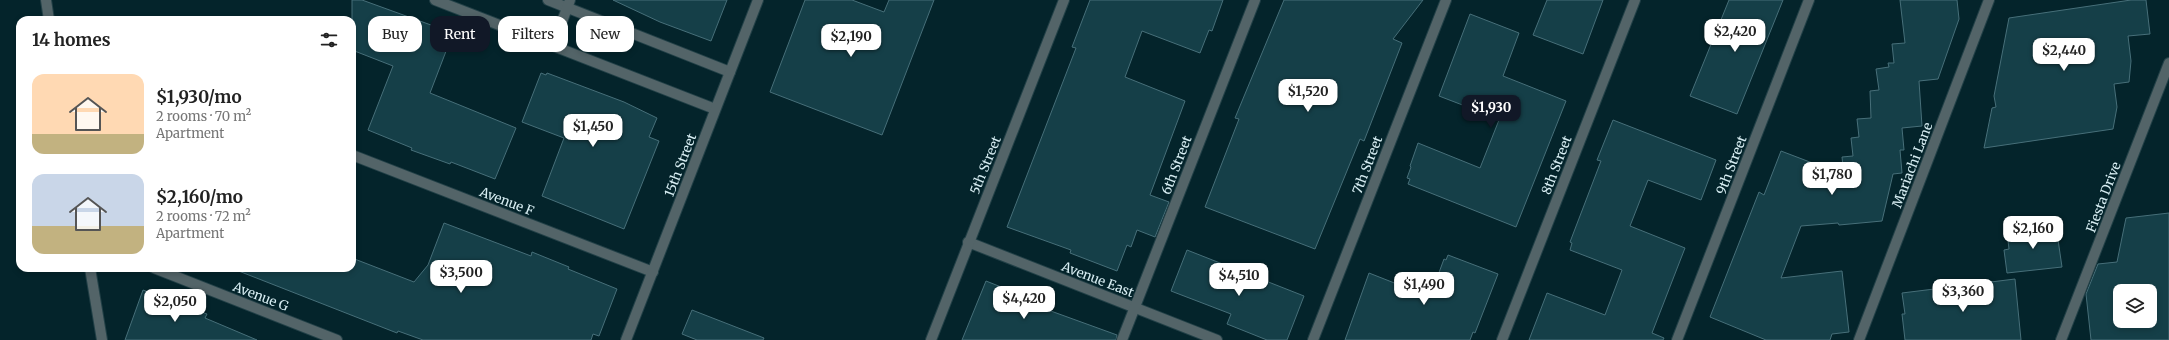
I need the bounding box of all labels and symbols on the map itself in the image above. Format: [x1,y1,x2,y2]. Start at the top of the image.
pin: $2,420 [1702,19,1768,53]
pin: $2,190 [818,24,884,58]
pin: $2,440 [2031,38,2097,72]
pin: $1,520 [1275,79,1341,113]
pin: $1,930 [1458,95,1524,129]
pin: $1,450 [560,114,626,148]
street label: Mariachi Lane [1888,120,1937,210]
street label: 15th Street [661,131,700,199]
street label: 6th Street [1157,133,1195,197]
street label: 8th Street [1537,133,1575,197]
street label: 9th Street [1712,133,1750,197]
street label: 5th Street [966,134,1005,197]
street label: 7th Street [1349,134,1386,197]
street label: Fiesta Drive [2082,159,2125,235]
pin: $1,780 [1799,162,1865,196]
street label: Avenue F [476,183,536,220]
pin: $2,160 [2000,216,2066,250]
street label: Avenue East [1058,258,1136,301]
pin: $3,500 [428,260,494,294]
pin: $4,510 [1206,263,1272,297]
pin: $1,490 [1391,272,1457,306]
street label: Avenue G [230,278,292,315]
pin: $3,360 [1930,279,1996,313]
pin: $4,420 [991,286,1057,320]
pin: $2,050 [142,289,208,323]

